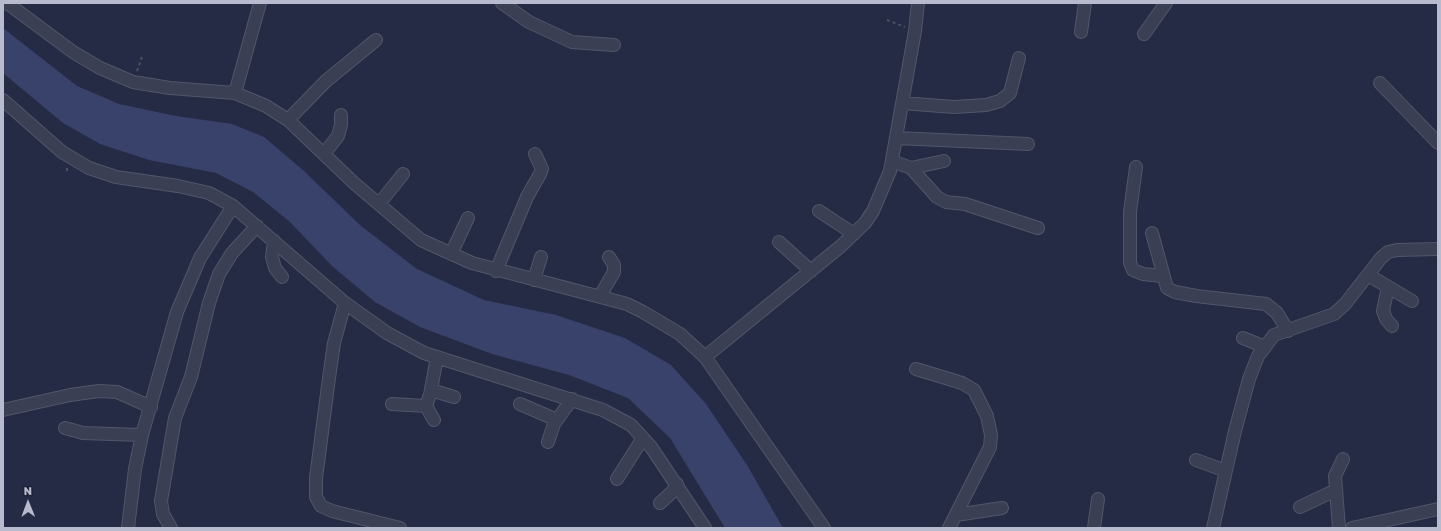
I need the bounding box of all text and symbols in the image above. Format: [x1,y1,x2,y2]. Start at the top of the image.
north arrow [8,483,48,523]
text: N [23,484,32,497]

